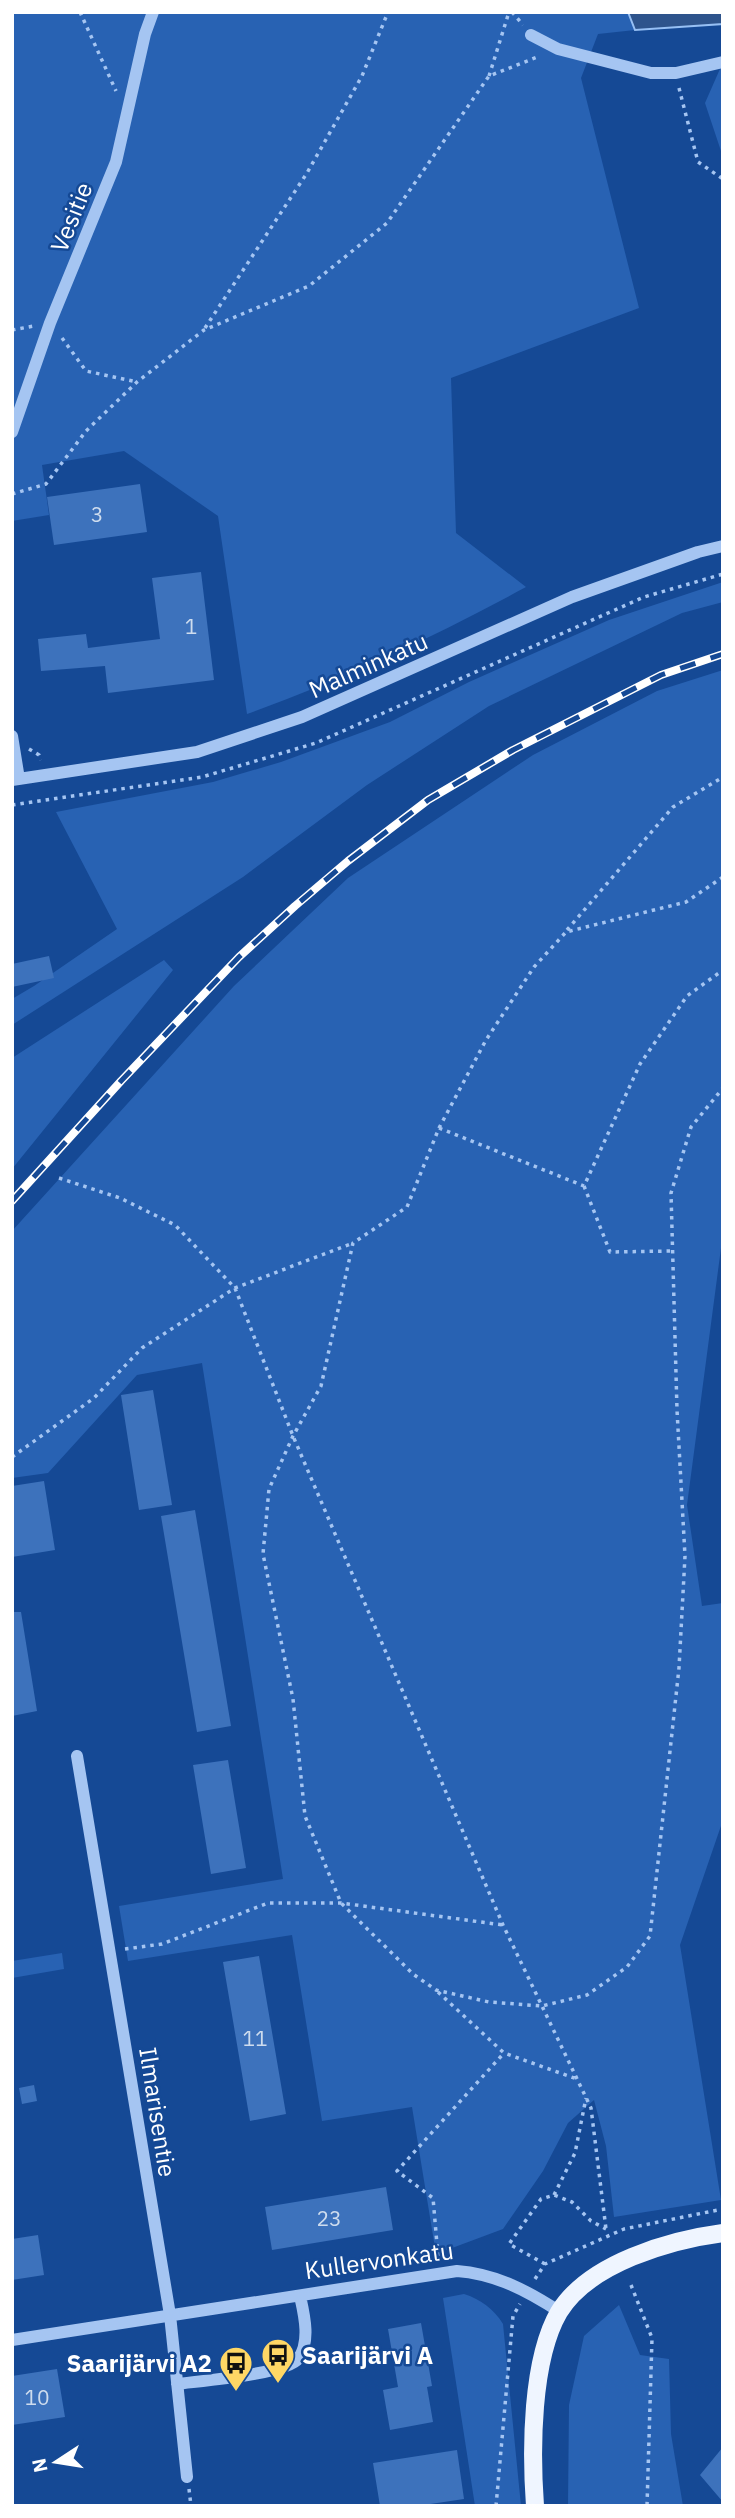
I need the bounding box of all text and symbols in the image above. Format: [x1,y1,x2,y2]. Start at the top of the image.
street label: Vesitie [43,177,99,257]
house number: 3 [91,500,103,528]
house number: 1 [185,612,197,640]
street label: Malminkatu [304,625,432,705]
house number: 11 [242,2024,268,2052]
street label: Ilmarisentie [132,2045,184,2179]
house number: 23 [316,2204,342,2232]
street label: Kullervonkatu [303,2234,455,2286]
bus stop icon: Saarijärvi A [259,2336,297,2385]
place label: Saarijärvi A [302,2339,433,2371]
bus stop icon: Saarijärvi A2 [217,2344,255,2393]
place label: Saarijärvi A2 [66,2347,212,2379]
house number: 10 [24,2383,50,2411]
north arrow [21,2427,91,2497]
text: N [26,2456,53,2475]

